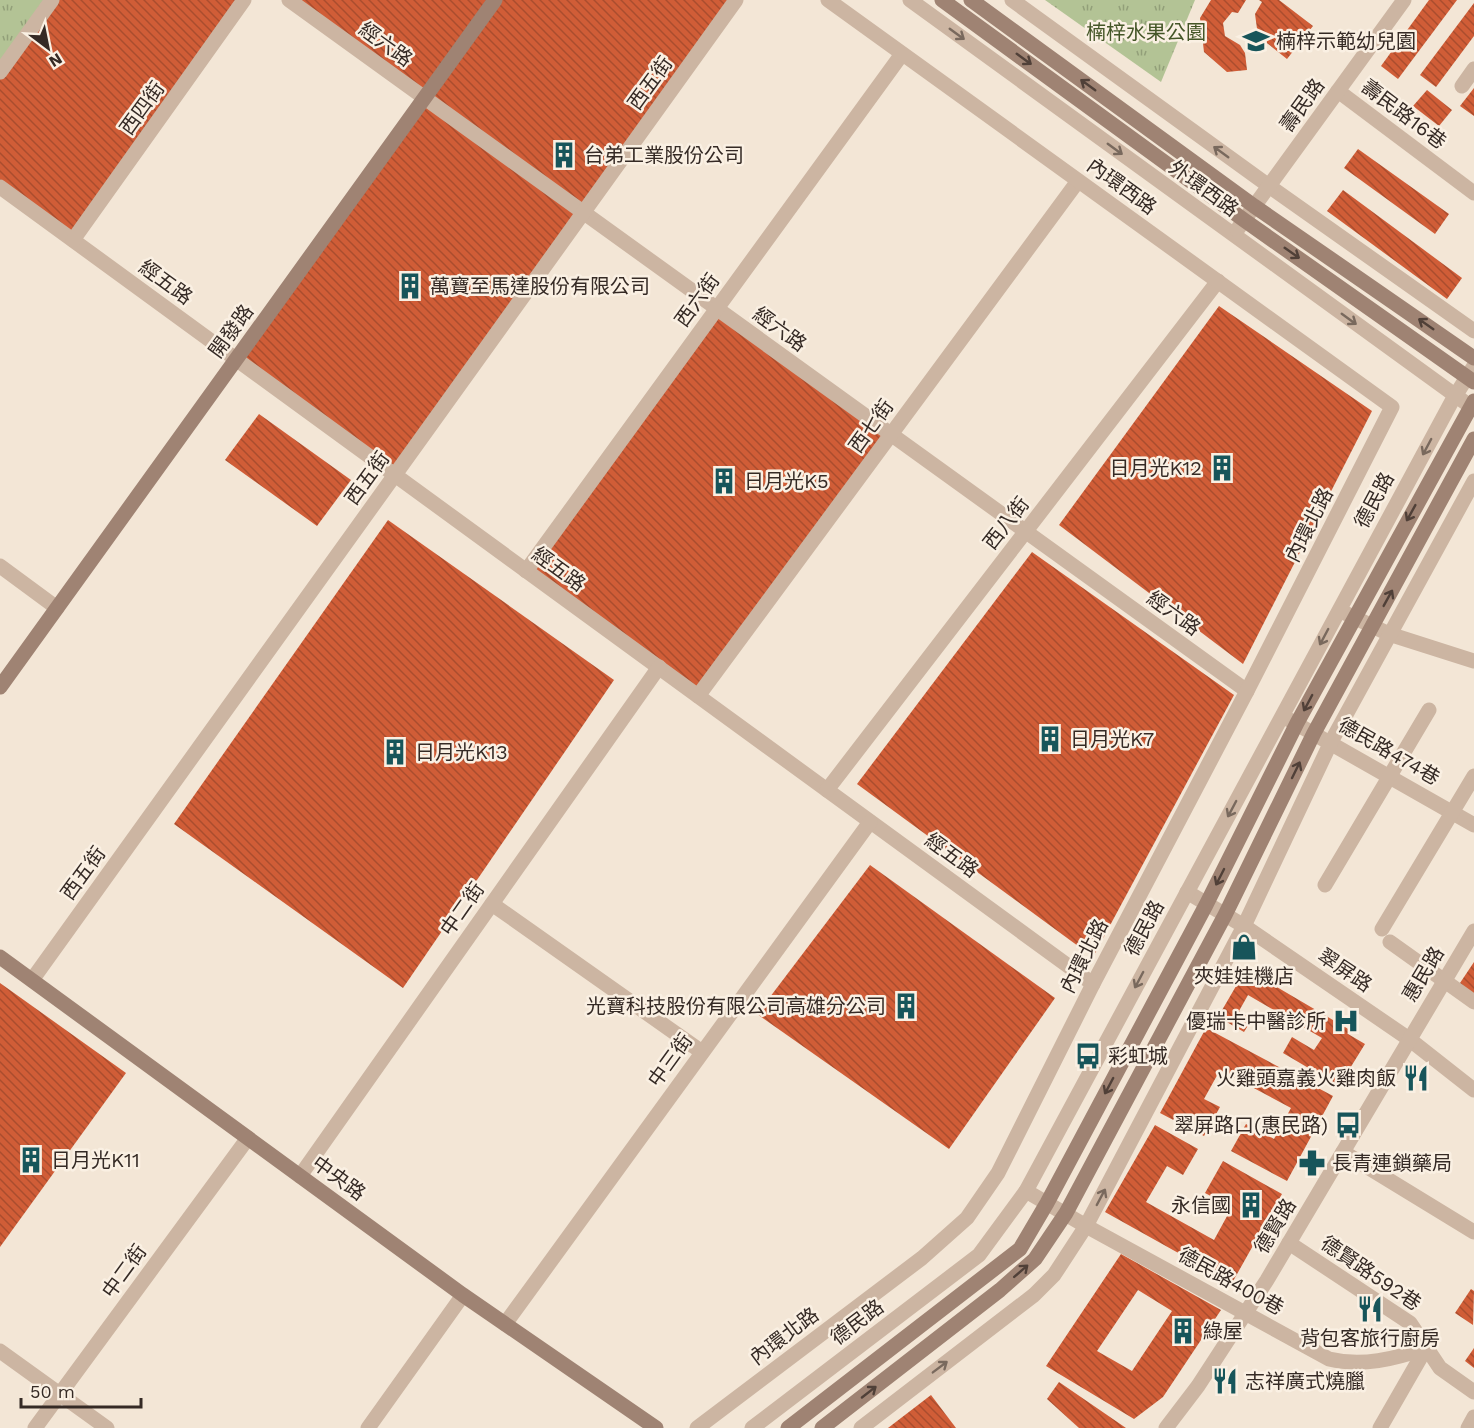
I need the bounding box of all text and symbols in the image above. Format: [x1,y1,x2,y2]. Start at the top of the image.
street label: 經六路 [355,17,417,71]
north arrow [18,18,78,78]
park label: 楠梓水果公園 [1086,20,1206,44]
school or university icon: 楠梓示範幼兒園 [1241,26,1271,56]
one-way arrow [949,28,965,41]
place label: 楠梓示範幼兒園 [1276,29,1416,53]
text: N [46,49,66,71]
street label: 西五街 [623,52,677,114]
one-way arrow [1015,53,1031,65]
street label: 壽民路 [1275,74,1329,136]
street label: 壽民路16巷 [1357,74,1451,154]
street label: 西四街 [115,77,169,139]
one-way arrow [1081,79,1097,91]
building icon: 台弟工業股份公司 [549,140,579,170]
place label: 台弟工業股份公司 [584,143,744,167]
one-way arrow [1106,143,1122,155]
one-way arrow [1214,146,1230,158]
street label: 內環西路 [1083,153,1161,219]
street label: 外環西路 [1165,155,1243,221]
one-way arrow [1283,247,1299,259]
street label: 經五路 [135,255,197,309]
street label: 西六街 [670,269,724,331]
building icon: 萬寶至馬達股份有限公司 [395,271,425,301]
place label: 萬寶至馬達股份有限公司 [430,274,650,298]
street label: 開發路 [204,300,258,362]
street label: 經六路 [749,302,811,356]
one-way arrow [1340,312,1356,325]
one-way arrow [1418,318,1434,330]
street label: 西七街 [844,395,898,457]
one-way arrow [1421,438,1433,455]
street label: 西五街 [340,447,394,509]
building icon: 日月光K12 [1207,453,1237,483]
place label: 日月光K12 [1109,456,1202,480]
building icon: 日月光K5 [709,466,739,496]
street label: 德民路 [1349,468,1399,532]
place label: 日月光K5 [744,469,829,493]
street label: 內環北路 [1280,484,1338,566]
street label: 西八街 [978,492,1034,554]
one-way arrow [1405,504,1417,521]
street label: 經五路 [528,542,590,596]
street label: 經六路 [1143,586,1205,640]
one-way arrow [1383,589,1394,607]
one-way arrow [1318,628,1330,645]
one-way arrow [1302,694,1314,711]
street label: 德民路474巷 [1334,712,1444,790]
building icon: 日月光K7 [1035,724,1065,754]
place label: 日月光K7 [1070,727,1154,751]
building icon: 日月光K13 [380,737,410,767]
place label: 日月光K13 [415,740,508,764]
one-way arrow [1291,761,1303,779]
one-way arrow [1226,799,1237,817]
street label: 經五路 [921,828,983,882]
street label: 西五街 [56,842,110,904]
one-way arrow [1213,867,1225,885]
street label: 中二街 [435,878,489,940]
street label: 德民路 [1119,896,1169,960]
street label: 內環北路 [1055,915,1113,997]
shop icon: 夾娃娃機店 [1229,932,1259,962]
street label: 惠民路 [1397,942,1449,1006]
street label: 翠屏路 [1313,943,1377,997]
place label: 夾娃娃機店 [1194,964,1294,988]
one-way arrow [1133,971,1144,989]
building icon: 光寶科技股份有限公司高雄分公司 [891,991,921,1021]
place label: 光寶科技股份有限公司高雄分公司 [586,994,886,1018]
hospital icon: 優瑞卡中醫診所 [1331,1006,1361,1036]
place label: 優瑞卡中醫診所 [1186,1009,1326,1033]
street label: 中三街 [643,1029,697,1091]
bus stop icon: 彩虹城 [1073,1041,1103,1071]
place label: 彩虹城 [1108,1044,1168,1068]
restaurant icon: 火雞頭嘉義火雞肉飯 [1401,1063,1431,1093]
place label: 火雞頭嘉義火雞肉飯 [1216,1066,1396,1090]
one-way arrow [1103,1077,1114,1095]
bus stop icon: 翠屏路口(惠民路) [1333,1110,1363,1140]
place label: 翠屏路口(惠民路) [1174,1113,1328,1137]
building icon: 日月光K11 [16,1145,46,1175]
place label: 日月光K11 [51,1148,140,1172]
pharmacy icon: 長青連鎖藥局 [1297,1148,1327,1178]
street label: 中央路 [308,1151,370,1205]
place label: 長青連鎖藥局 [1332,1151,1452,1175]
one-way arrow [1096,1189,1107,1207]
building icon: 永信國 [1236,1190,1266,1220]
place label: 永信國 [1171,1193,1231,1217]
street label: 德賢路 [1249,1194,1301,1258]
street label: 德賢路592巷 [1316,1231,1426,1315]
street label: 中二街 [97,1240,151,1302]
street label: 德民路400巷 [1174,1242,1288,1320]
one-way arrow [1013,1264,1028,1278]
street label: 德民路 [826,1294,888,1350]
restaurant icon: 背包客旅行廚房 [1355,1294,1385,1324]
street label: 內環北路 [745,1302,823,1370]
building icon: 綠屋 [1168,1316,1198,1346]
place label: 綠屋 [1203,1319,1243,1343]
place label: 背包客旅行廚房 [1300,1326,1440,1350]
one-way arrow [932,1360,948,1373]
restaurant icon: 志祥廣式燒臘 [1210,1366,1240,1396]
place label: 志祥廣式燒臘 [1245,1369,1365,1393]
scale bar [21,1371,141,1409]
text: 50 m [30,1381,75,1402]
one-way arrow [860,1386,876,1399]

